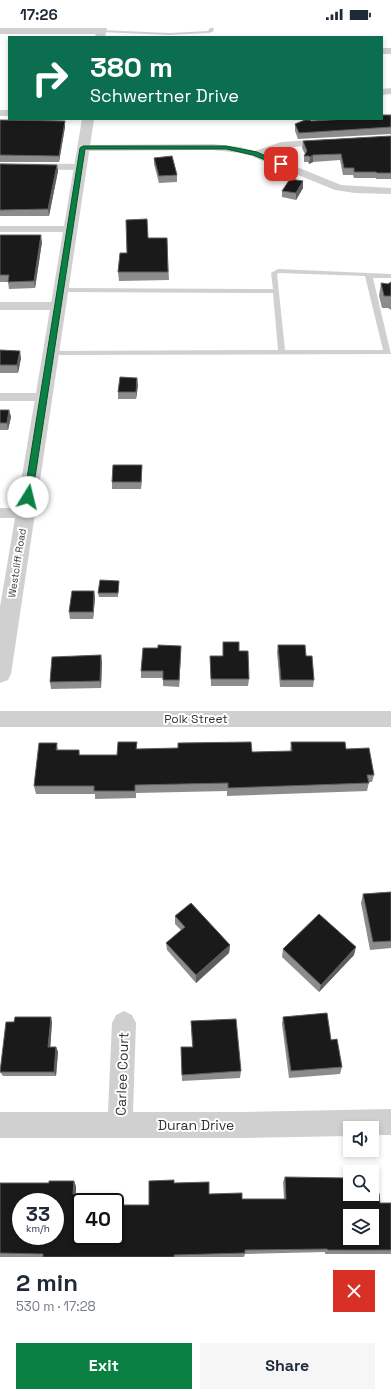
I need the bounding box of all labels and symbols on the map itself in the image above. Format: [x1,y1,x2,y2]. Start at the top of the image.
pin [264,147,298,181]
position arrow [7,476,49,518]
street label: Westcliff Road [5,528,29,598]
street label: Polk Street [164,711,228,727]
street label: Carlee Court [112,1032,132,1116]
street label: Duran Drive [158,1116,234,1134]
speed limit sign: 40 [72,1193,124,1245]

